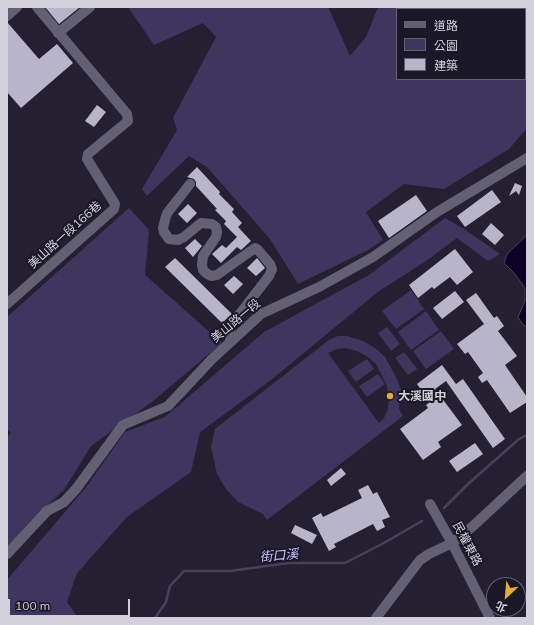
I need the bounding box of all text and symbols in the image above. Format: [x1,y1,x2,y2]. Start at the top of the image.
legend [396,8,526,80]
text: 道路 [434,18,458,33]
text: 公園 [434,38,458,53]
text: 建築 [434,58,458,73]
street label: 美山路一段166巷 [25,198,105,272]
street label: 美山路一段 [208,296,264,346]
place label: 大溪國中 [398,389,446,403]
marker: 大溪國中 [385,391,395,401]
street label: 民權東路 [449,519,485,569]
water label: 街口溪 [259,547,299,565]
north arrow [486,577,526,617]
scale bar [10,591,132,617]
text: 100 m [15,598,50,613]
text: 北 [493,598,509,616]

